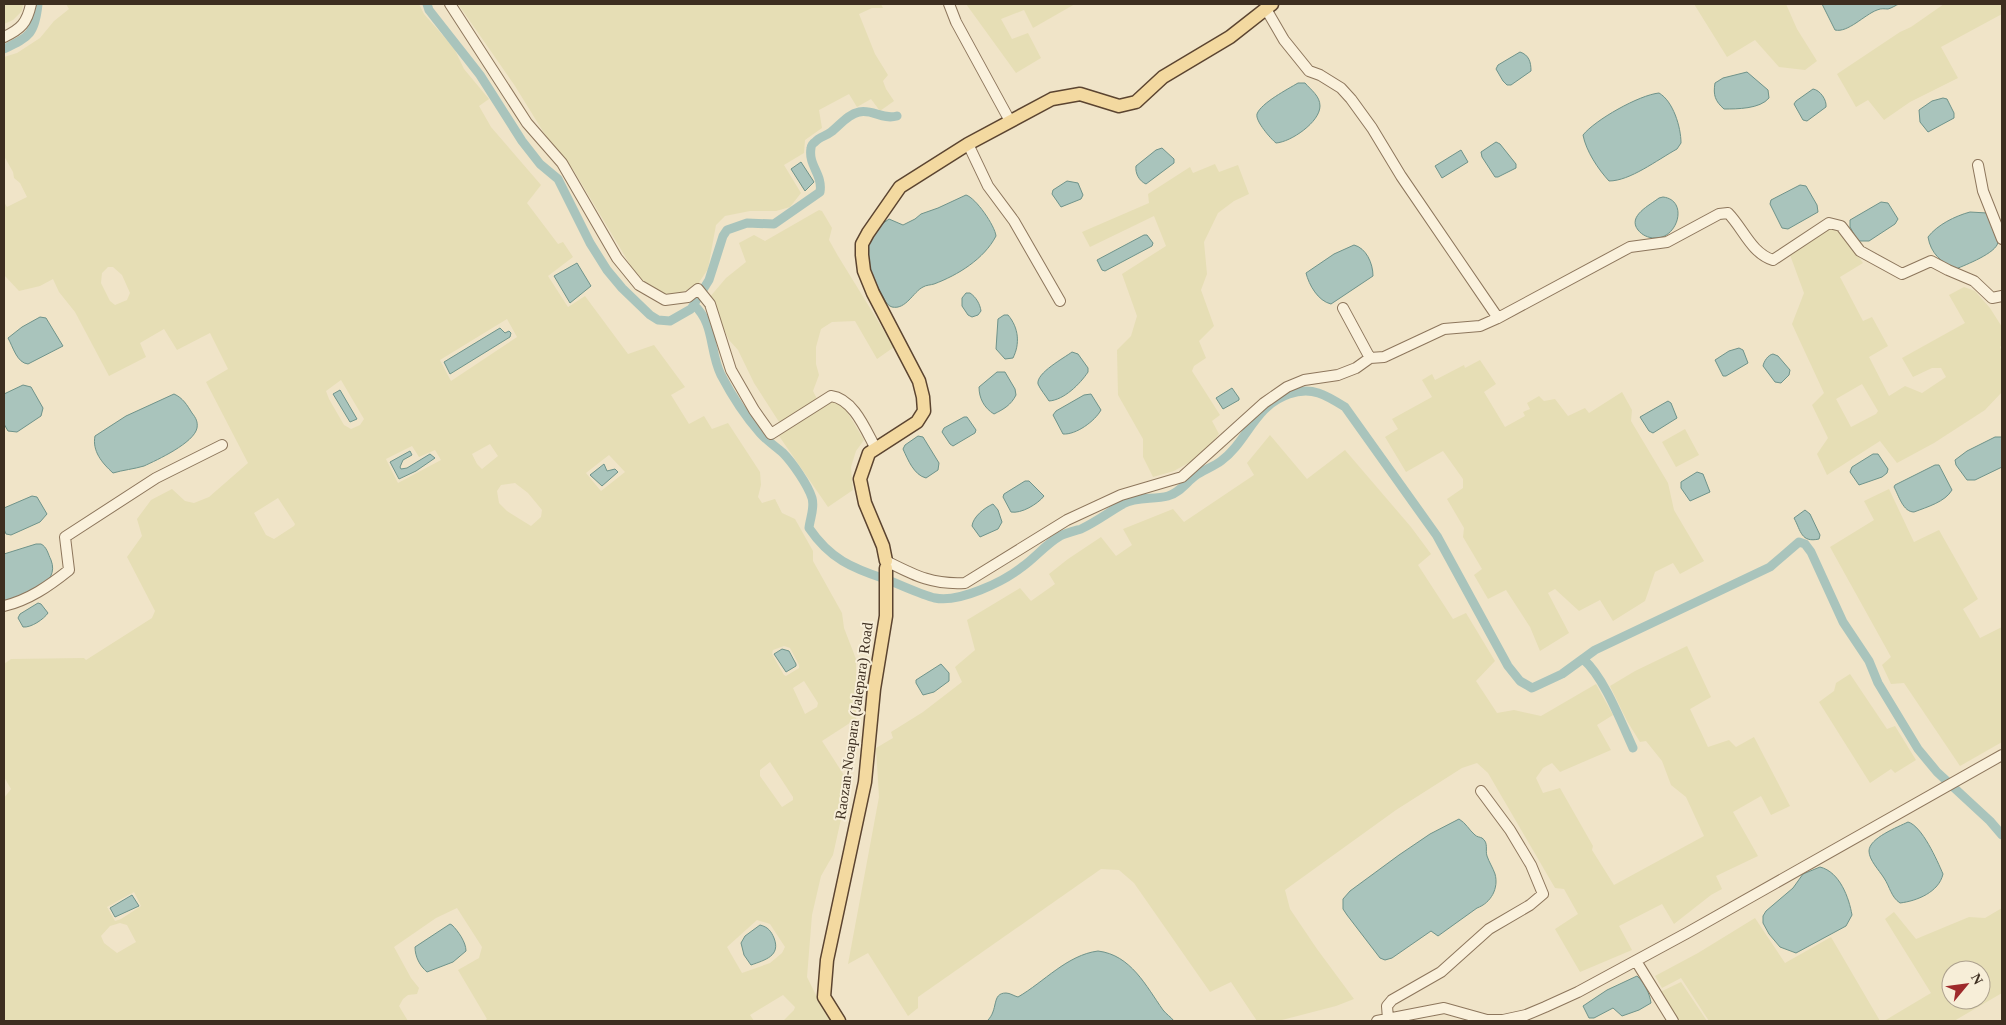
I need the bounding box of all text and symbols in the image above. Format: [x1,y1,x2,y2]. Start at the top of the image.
street label: Raozan-Noapara (Jalepara) Road [832,621,877,821]
north arrow [1941,960,1991,1010]
text: N [1968,971,1986,987]

